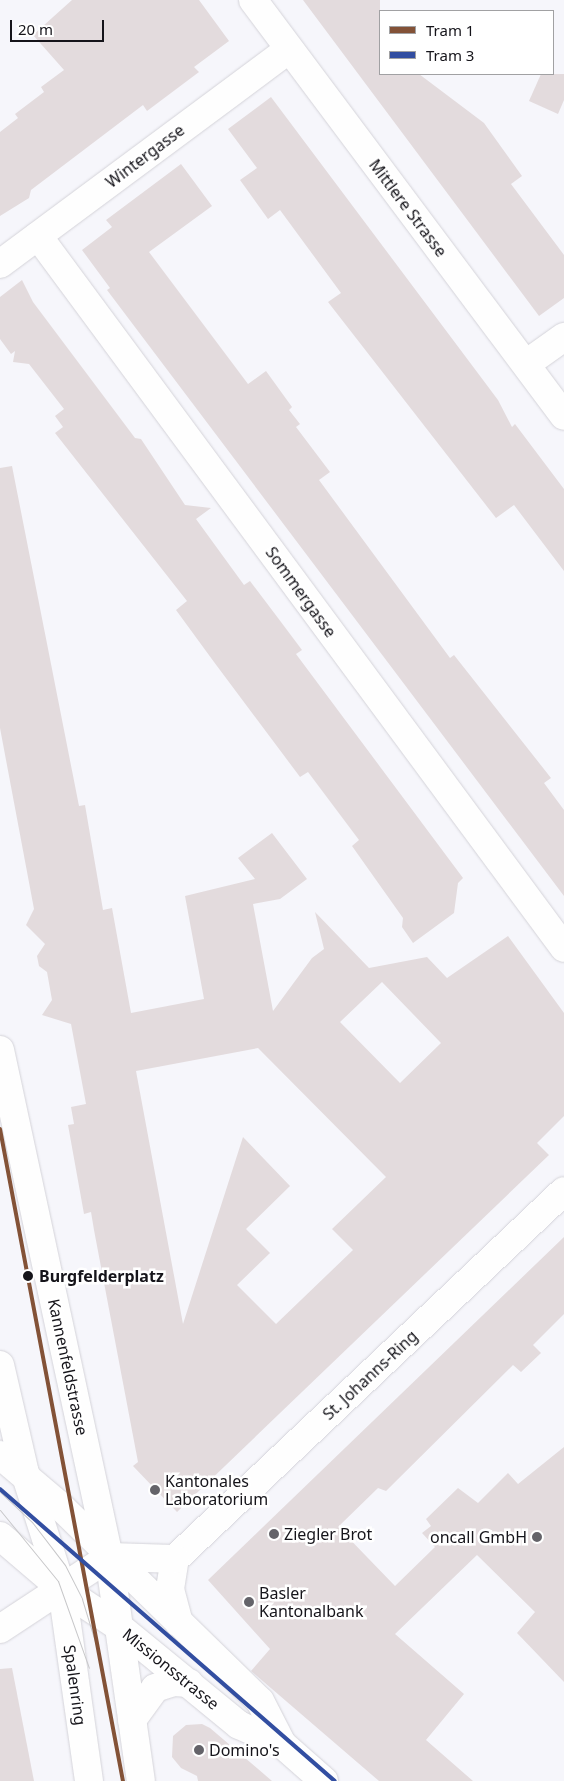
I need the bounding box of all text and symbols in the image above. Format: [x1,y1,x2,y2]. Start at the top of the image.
scale bar [12,10,106,42]
legend [379,10,554,75]
text: 20 m [18,19,53,39]
text: Tram 1 [426,20,474,40]
text: Tram 3 [426,45,474,65]
street label: Wintergasse [102,120,188,192]
street label: Mittlere Strasse [365,156,451,260]
street label: Sommergasse [262,543,340,641]
place label: Burgfelderplatz [39,1266,164,1286]
marker: Burgfelderplatz [21,1269,35,1283]
street label: Kannenfeldstrasse [44,1297,92,1437]
street label: St. Johanns-Ring [319,1326,421,1424]
place label: Kantonales Laboratorium [165,1471,268,1509]
marker: Kantonales Laboratorium [149,1484,161,1496]
place label: Ziegler Brot [284,1524,372,1544]
place label: oncall GmbH [430,1527,527,1547]
marker: Ziegler Brot [268,1528,280,1540]
marker: oncall GmbH [531,1531,543,1543]
place label: Basler Kantonalbank [259,1583,363,1621]
marker: Basler Kantonalbank [243,1596,255,1608]
street label: Missionsstrasse [119,1624,223,1714]
street label: Spalenring [60,1644,90,1726]
place label: Domino's [209,1740,280,1760]
marker: Domino's [193,1744,205,1756]

